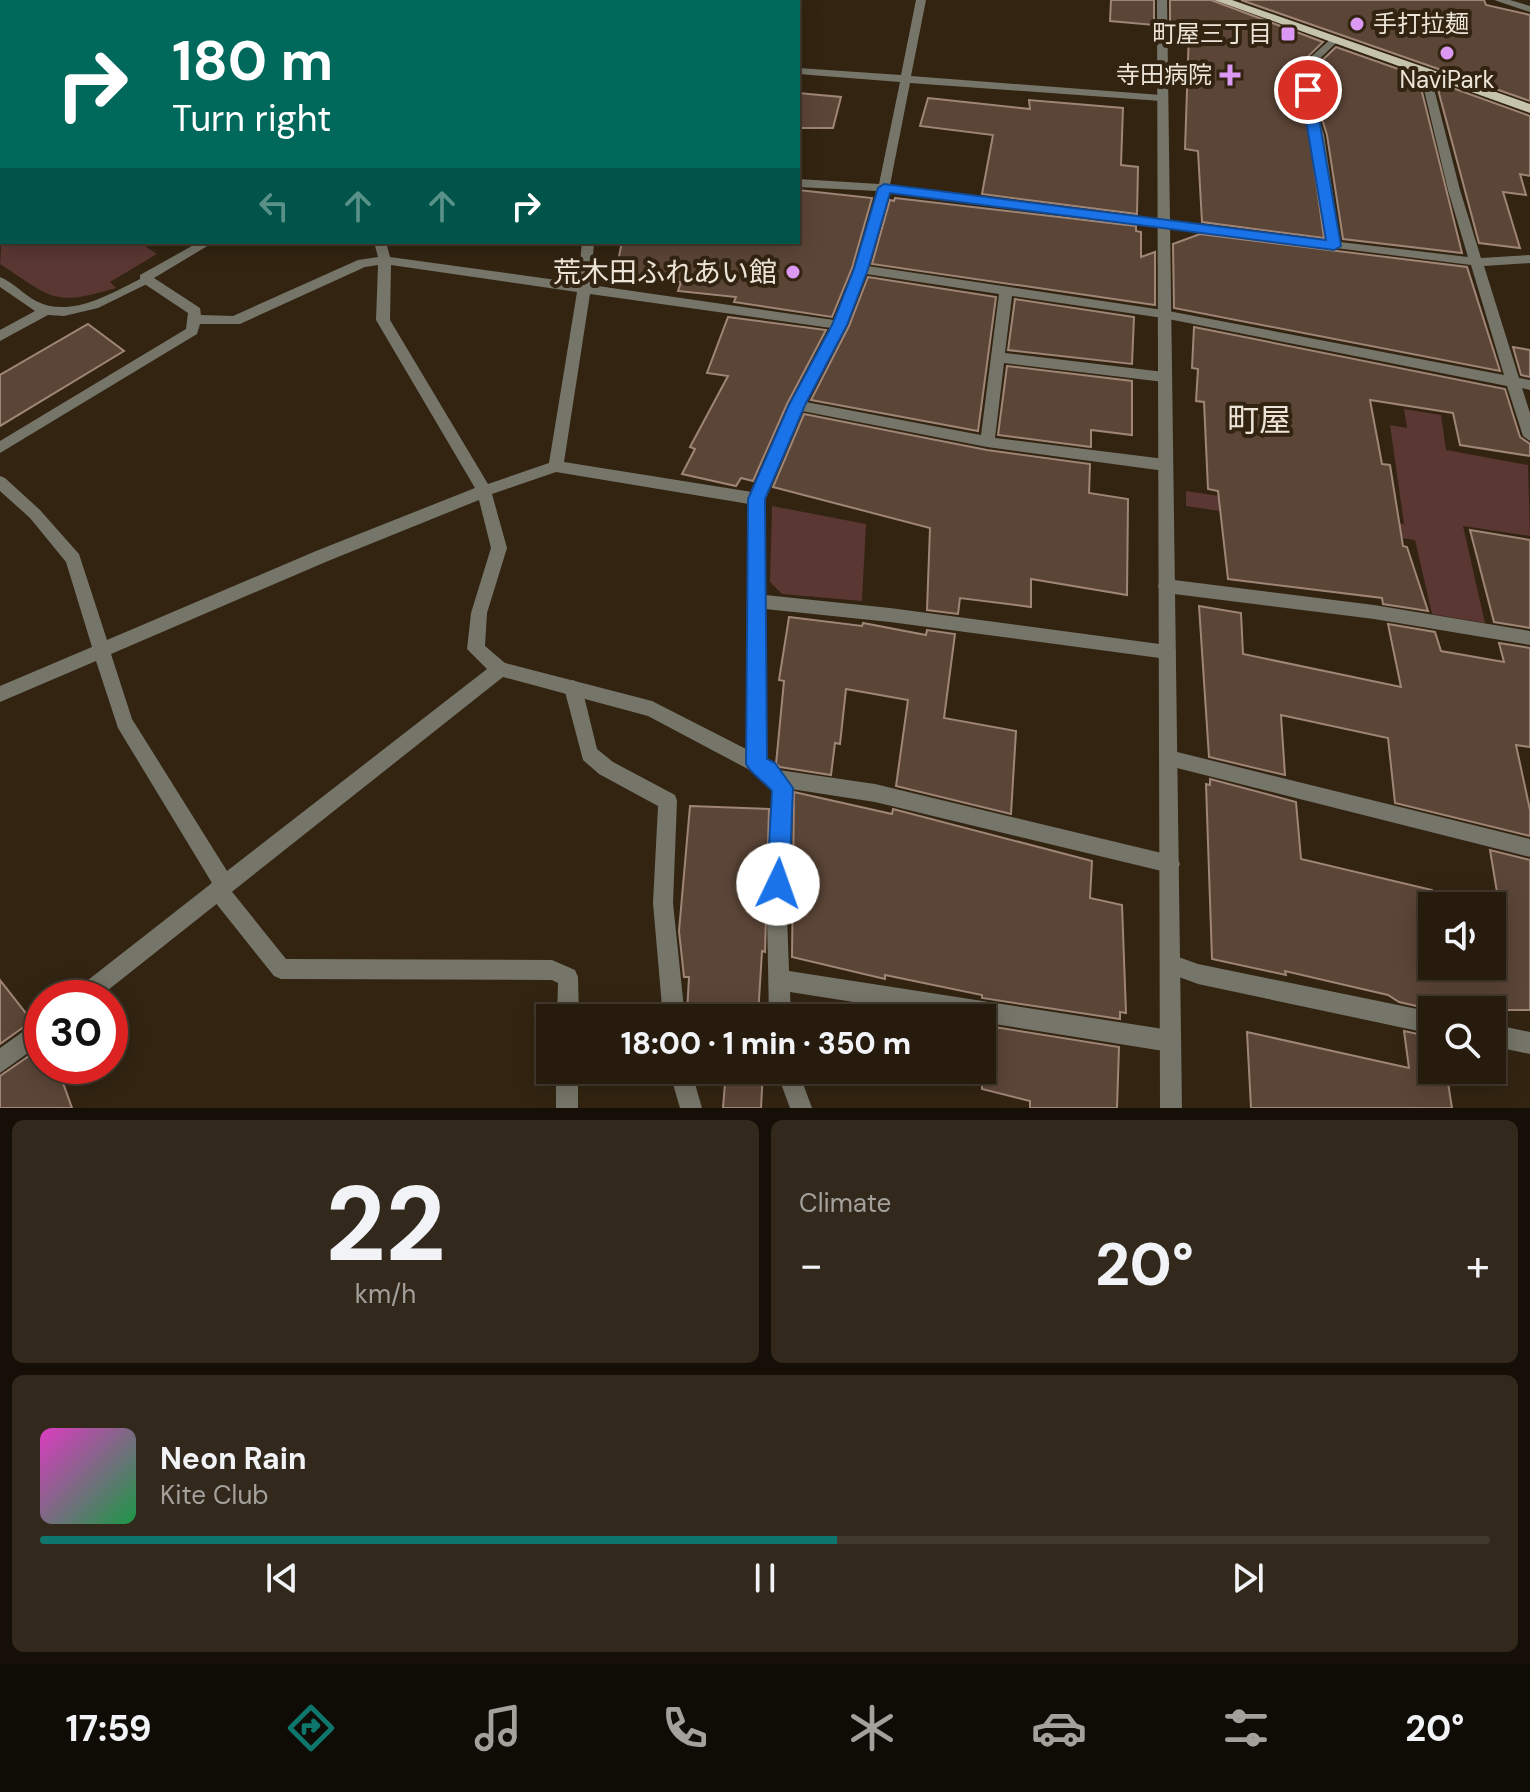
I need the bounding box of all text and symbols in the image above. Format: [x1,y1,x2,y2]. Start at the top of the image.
place label: 手打拉麺 [1373,8,1469,39]
marker: 手打拉麺 [1348,15,1366,33]
place label: 町屋三丁目 [1152,18,1272,49]
text: 180 m [172,24,333,97]
marker: 町屋三丁目 [1279,25,1297,43]
icon: right [40,32,144,136]
marker: NaviPark [1438,44,1456,62]
pin [1274,56,1342,124]
place label: 寺田病院 [1116,59,1212,90]
marker: 寺田病院 [1219,64,1241,86]
place label: NaviPark [1400,64,1495,95]
icon: arrive [1286,68,1330,112]
text: Turn right [172,95,331,142]
icon: left [252,184,296,228]
icon: ahead [336,184,380,228]
icon: ahead [420,184,464,228]
icon: right [504,184,548,228]
place label: 荒木田ふれあい館 [553,254,777,291]
marker: 荒木田ふれあい館 [784,263,802,281]
district label: 町屋 [1227,399,1291,441]
position arrow [736,842,820,926]
map controls [1418,892,1506,1084]
button: sound [1418,892,1506,980]
speed limit sign: 30 [24,980,128,1084]
button: search [1418,996,1506,1084]
text: 18:00 · 1 min · 350 m [621,1024,911,1063]
text: 22 [325,1157,446,1292]
text: Climate [799,1186,891,1220]
text: 20° [1095,1225,1194,1304]
text: − [799,1236,823,1294]
text: + [1466,1236,1490,1294]
text: km/h [355,1277,416,1311]
text: Neon Rain [160,1439,306,1478]
text: Kite Club [160,1478,269,1512]
icon: previous [260,1556,304,1600]
icon: pause [743,1556,787,1600]
icon: next [1226,1556,1270,1600]
icon: directions [283,1700,339,1756]
icon: music [470,1700,526,1756]
icon: phone [657,1700,713,1756]
icon: climate [844,1700,900,1756]
icon: car [1031,1700,1087,1756]
icon: filters [1218,1700,1274,1756]
text: 17:59 [66,1705,152,1752]
text: 20° [1405,1705,1464,1752]

